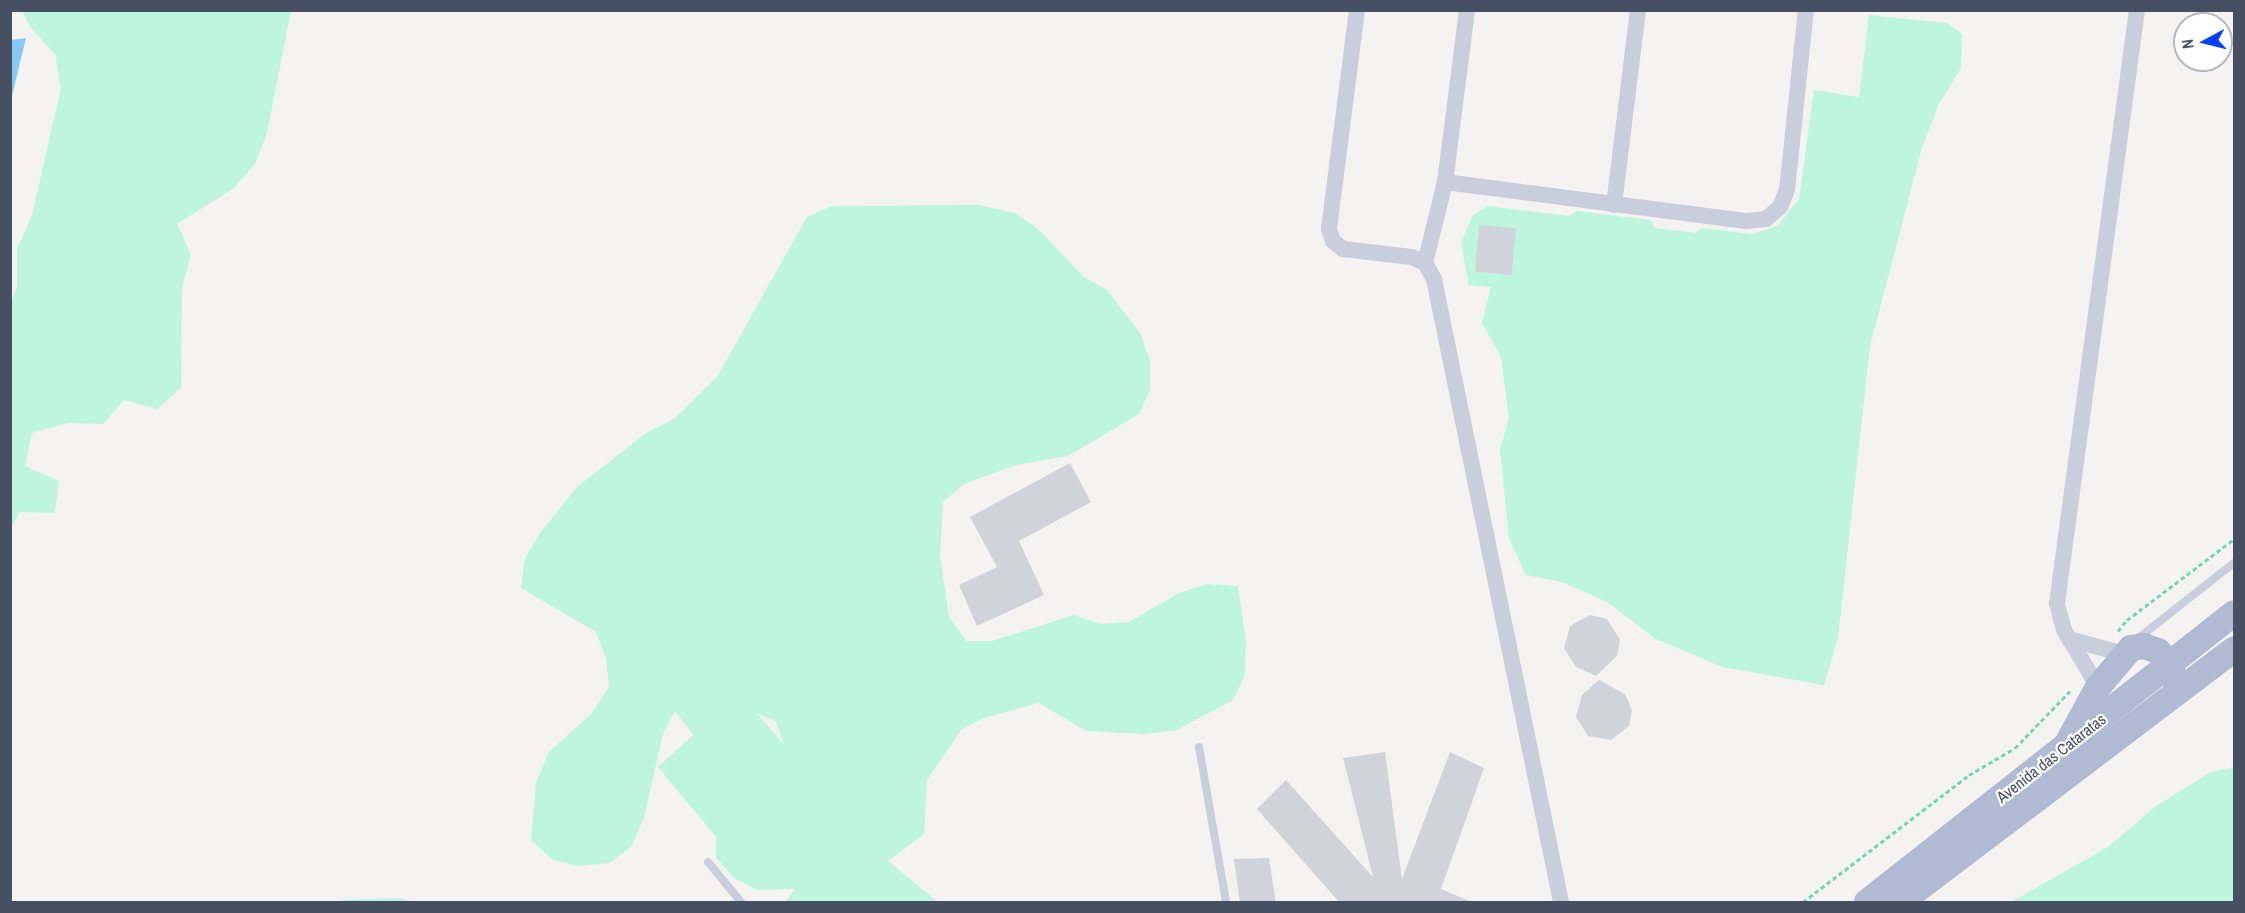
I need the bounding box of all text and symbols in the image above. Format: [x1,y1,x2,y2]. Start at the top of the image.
north arrow [2173,12,2233,72]
text: N [2176,38,2199,50]
street label: Avenida das Cataratas [1993,709,2109,807]

